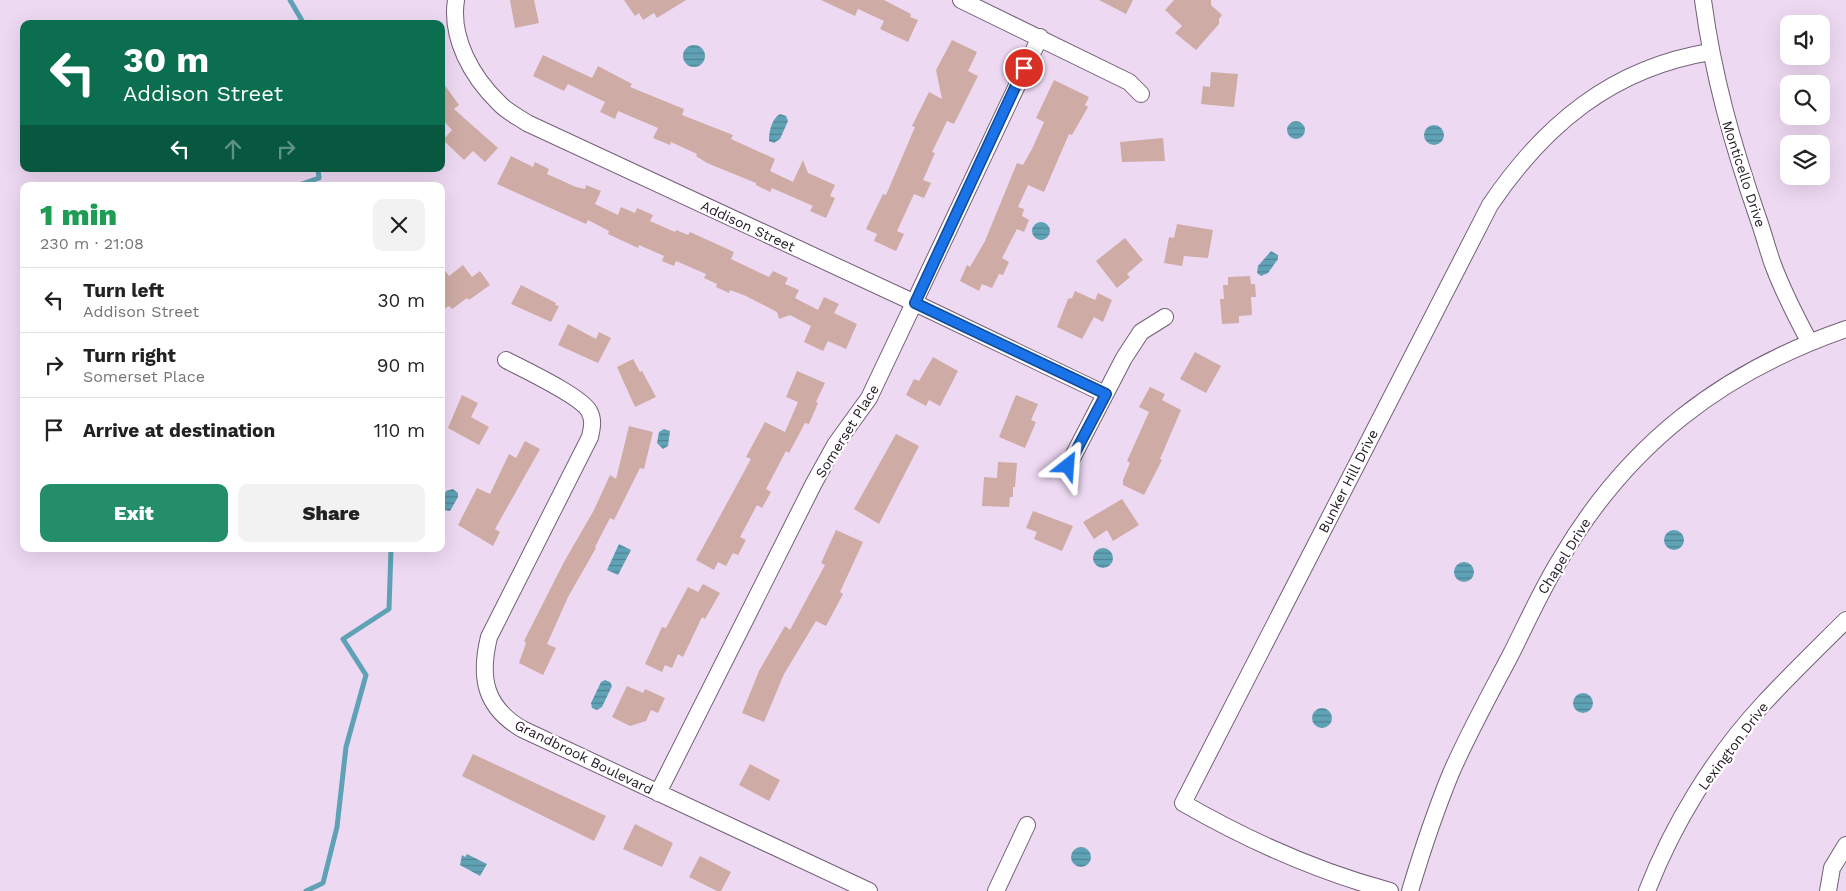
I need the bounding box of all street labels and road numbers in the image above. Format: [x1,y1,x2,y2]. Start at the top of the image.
street label: Monticello Drive [1719,119,1769,229]
street label: Addison Street [699,197,798,255]
street label: Somerset Place [812,381,882,481]
street label: Bunker Hill Drive [1315,427,1381,535]
street label: Chapel Drive [1534,515,1594,597]
street label: Lexington Drive [1695,699,1771,793]
street label: Grandbrook Boulevard [512,716,656,798]

